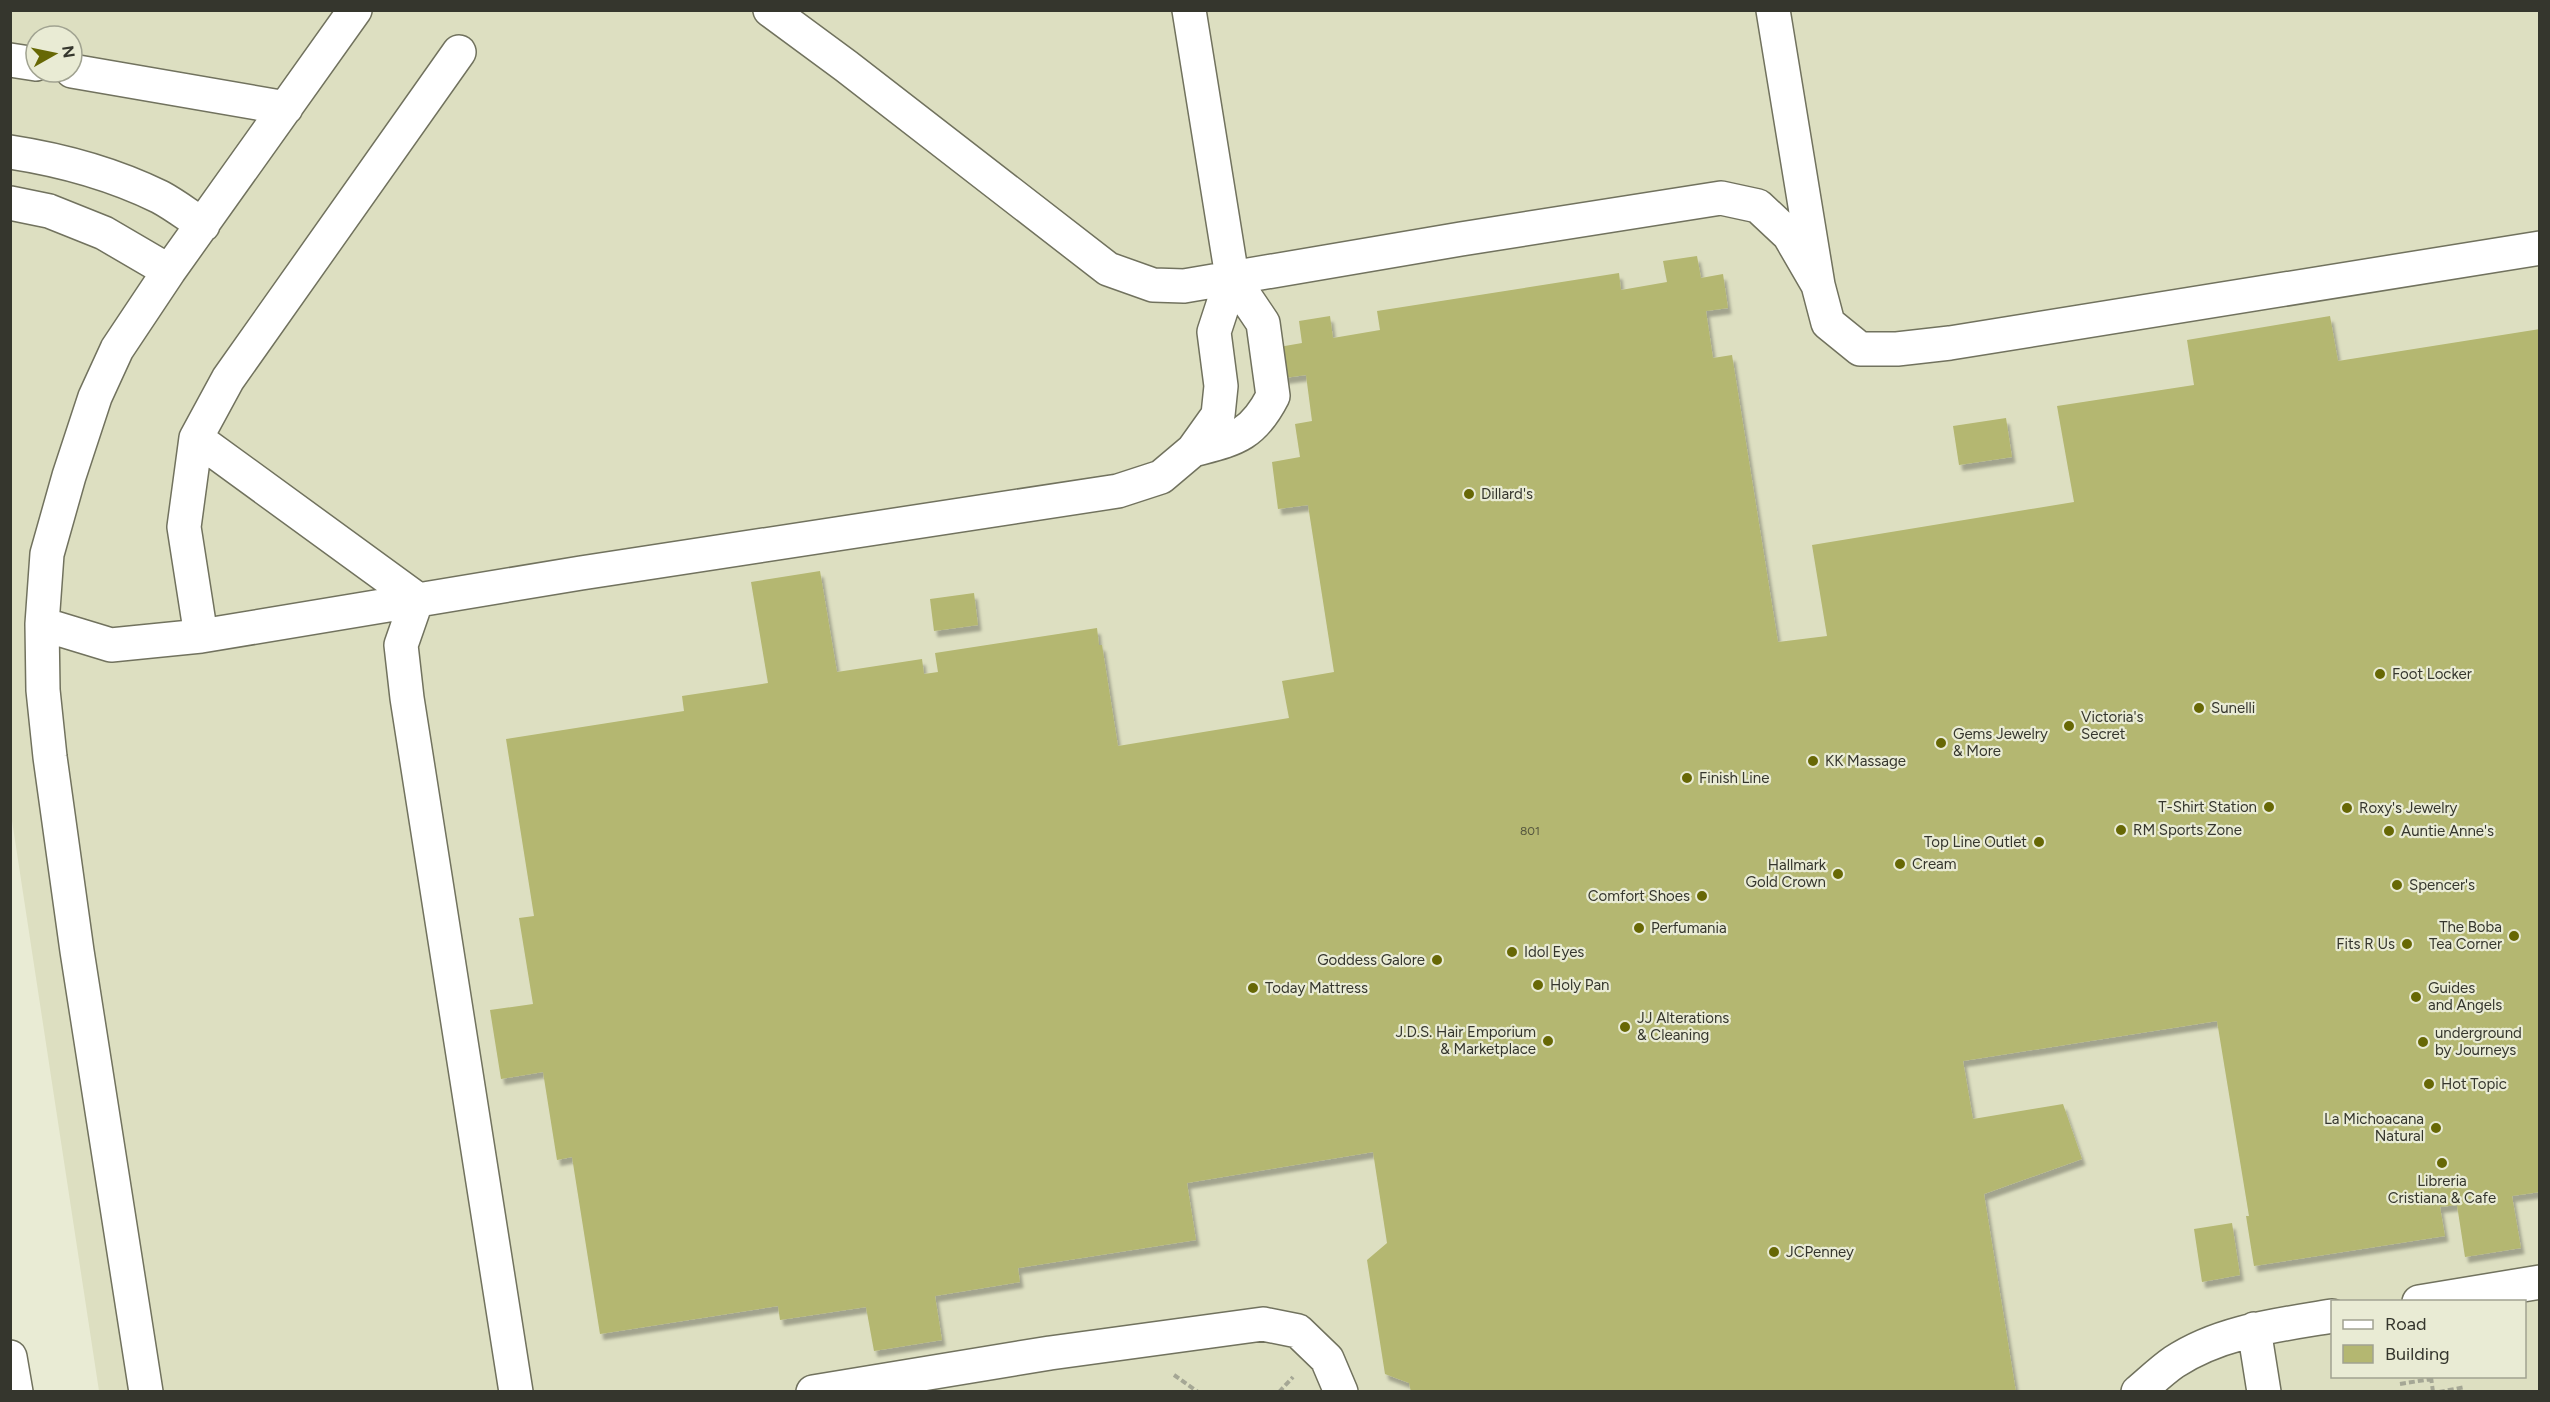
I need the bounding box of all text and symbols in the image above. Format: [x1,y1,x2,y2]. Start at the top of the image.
north arrow [24,24,84,84]
text: N [58,44,79,59]
place label: Dillard's [1481,485,1533,503]
marker: Dillard's [1462,487,1476,501]
place label: Foot Locker [2392,665,2472,683]
marker: Foot Locker [2373,667,2387,681]
place label: Sunelli [2211,699,2255,717]
marker: Sunelli [2192,701,2206,715]
place label: Victoria's Secret [2081,708,2144,743]
marker: Victoria's Secret [2062,719,2076,733]
place label: Gems Jewelry & More [1953,725,2048,760]
marker: Gems Jewelry & More [1934,736,1948,750]
place label: KK Massage [1825,752,1906,770]
marker: KK Massage [1806,754,1820,768]
place label: Finish Line [1699,769,1769,787]
marker: Finish Line [1680,771,1694,785]
place label: T-Shirt Station [2158,798,2257,816]
place label: Roxy's Jewelry [2359,799,2458,817]
marker: T-Shirt Station [2262,800,2276,814]
marker: Roxy's Jewelry [2340,801,2354,815]
place label: RM Sports Zone [2133,821,2242,839]
place label: Auntie Anne's [2401,822,2494,840]
marker: RM Sports Zone [2114,823,2128,837]
house number: 801 [1520,824,1540,838]
marker: Auntie Anne's [2382,824,2396,838]
place label: Top Line Outlet [1924,833,2027,851]
marker: Top Line Outlet [2032,835,2046,849]
place label: Cream [1912,855,1957,873]
place label: Hallmark Gold Crown [1746,856,1827,891]
marker: Cream [1893,857,1907,871]
marker: Hallmark Gold Crown [1831,867,1845,881]
place label: Spencer's [2409,876,2475,894]
marker: Spencer's [2390,878,2404,892]
place label: Comfort Shoes [1588,887,1690,905]
marker: Comfort Shoes [1695,889,1709,903]
place label: The Boba Tea Corner [2429,918,2502,953]
place label: Perfumania [1651,919,1727,937]
marker: Perfumania [1632,921,1646,935]
marker: The Boba Tea Corner [2507,929,2521,943]
place label: Fits R Us [2336,935,2395,953]
marker: Fits R Us [2400,937,2414,951]
place label: Idol Eyes [1524,943,1584,961]
marker: Idol Eyes [1505,945,1519,959]
place label: Goddess Galore [1317,951,1425,969]
marker: Goddess Galore [1430,953,1444,967]
place label: Holy Pan [1550,976,1609,994]
marker: Holy Pan [1531,978,1545,992]
place label: Today Mattress [1265,979,1368,997]
place label: Guides and Angels [2428,979,2502,1014]
marker: Today Mattress [1246,981,1260,995]
marker: Guides and Angels [2409,990,2423,1004]
place label: JJ Alterations & Cleaning [1637,1009,1729,1044]
marker: JJ Alterations & Cleaning [1618,1020,1632,1034]
place label: J.D.S. Hair Emporium & Marketplace [1396,1023,1536,1058]
place label: underground by Journeys [2435,1024,2522,1059]
marker: J.D.S. Hair Emporium & Marketplace [1541,1034,1555,1048]
marker: underground by Journeys [2416,1035,2430,1049]
place label: Hot Topic [2441,1075,2507,1093]
marker: Hot Topic [2422,1077,2436,1091]
place label: La Michoacana Natural [2324,1110,2424,1145]
marker: La Michoacana Natural [2429,1121,2443,1135]
marker: Libreria Cristiana & Cafe [2435,1156,2449,1170]
place label: Libreria Cristiana & Cafe [2388,1172,2496,1207]
place label: JCPenney [1786,1243,1854,1261]
marker: JCPenney [1767,1245,1781,1259]
legend [2331,1300,2526,1378]
text: Road [2385,1313,2426,1335]
text: Building [2385,1343,2450,1365]

